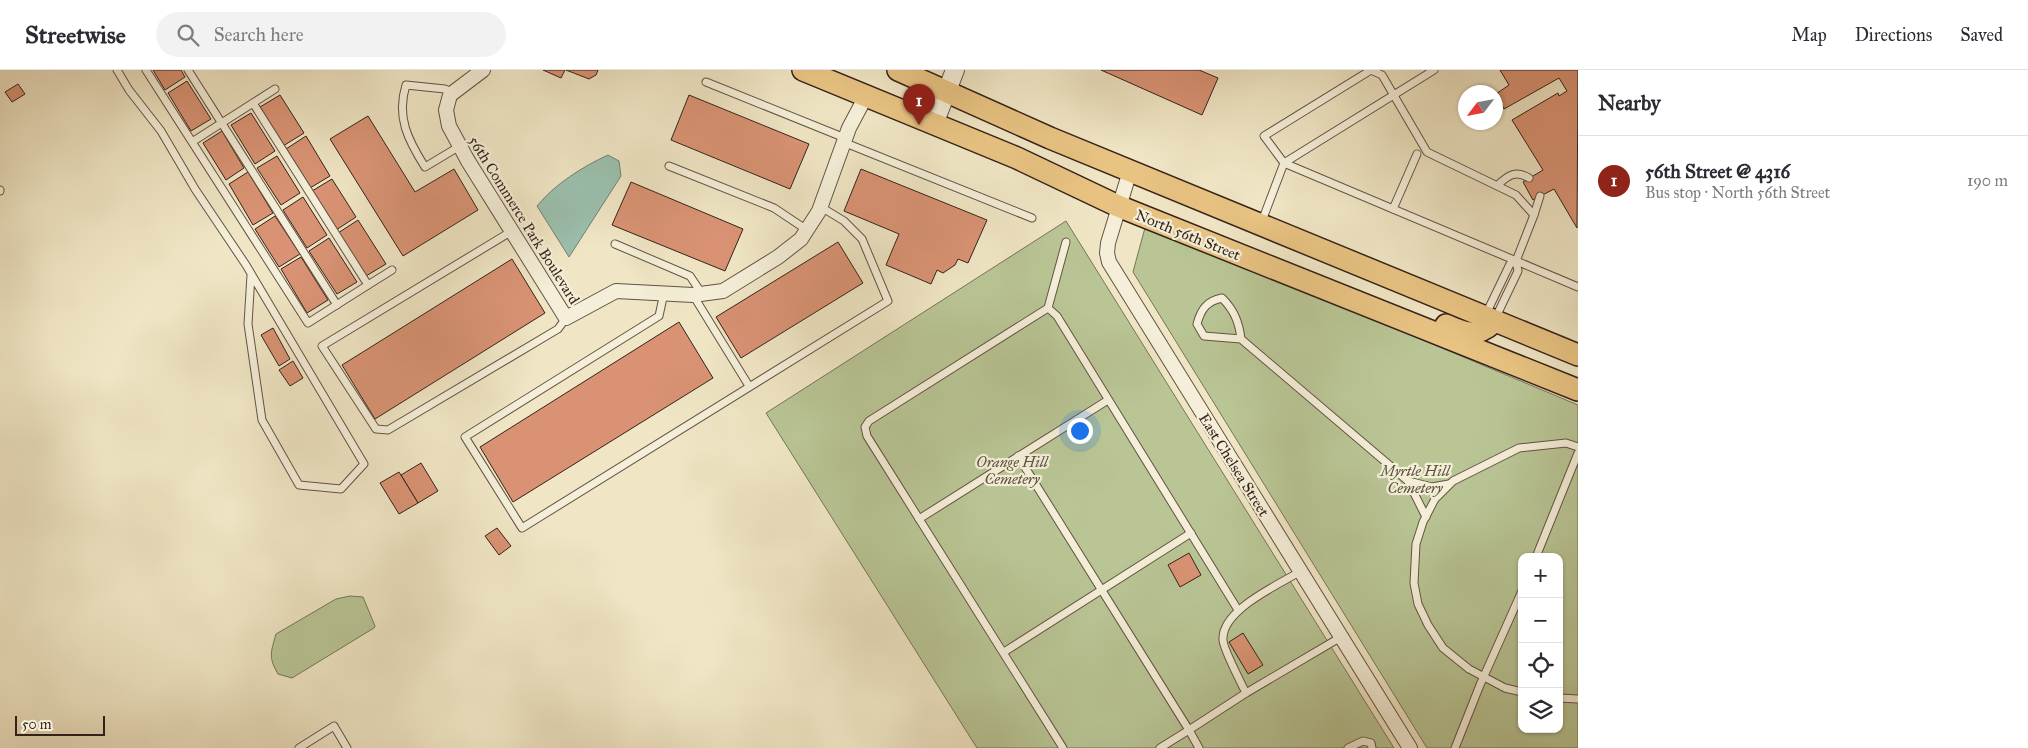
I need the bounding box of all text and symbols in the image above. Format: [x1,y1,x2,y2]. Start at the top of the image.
search box [156,12,506,57]
text: Streetwise [25,20,126,50]
icon: search [174,21,202,49]
text: Search here [214,23,304,46]
text: Map [1791,24,1827,46]
text: Directions [1855,24,1932,46]
text: Saved [1960,24,2003,46]
pin: 1 [903,84,935,125]
north arrow [1458,85,1503,130]
text: Nearby [1598,90,1661,116]
street label: 56th Commerce Park Boulevard [465,133,584,308]
text: 56th Street @ 4316 [1645,160,1790,183]
text: 1 [1611,171,1617,190]
text: 190 m [1967,171,2008,190]
text: Bus stop · North 56th Street [1645,183,1830,202]
street label: North 56th Street [1133,206,1244,264]
street label: East Chelsea Street [1195,410,1273,521]
your location [1067,418,1093,444]
park label: Orange Hill Cemetery [976,453,1050,488]
park label: Myrtle Hill Cemetery [1378,462,1452,497]
map controls [1518,553,1563,733]
button: + [1518,553,1563,598]
button: − [1518,598,1563,643]
button: locate [1518,643,1563,688]
button: layers [1518,688,1563,733]
scale bar [15,713,105,736]
text: 50 m [22,716,51,733]

